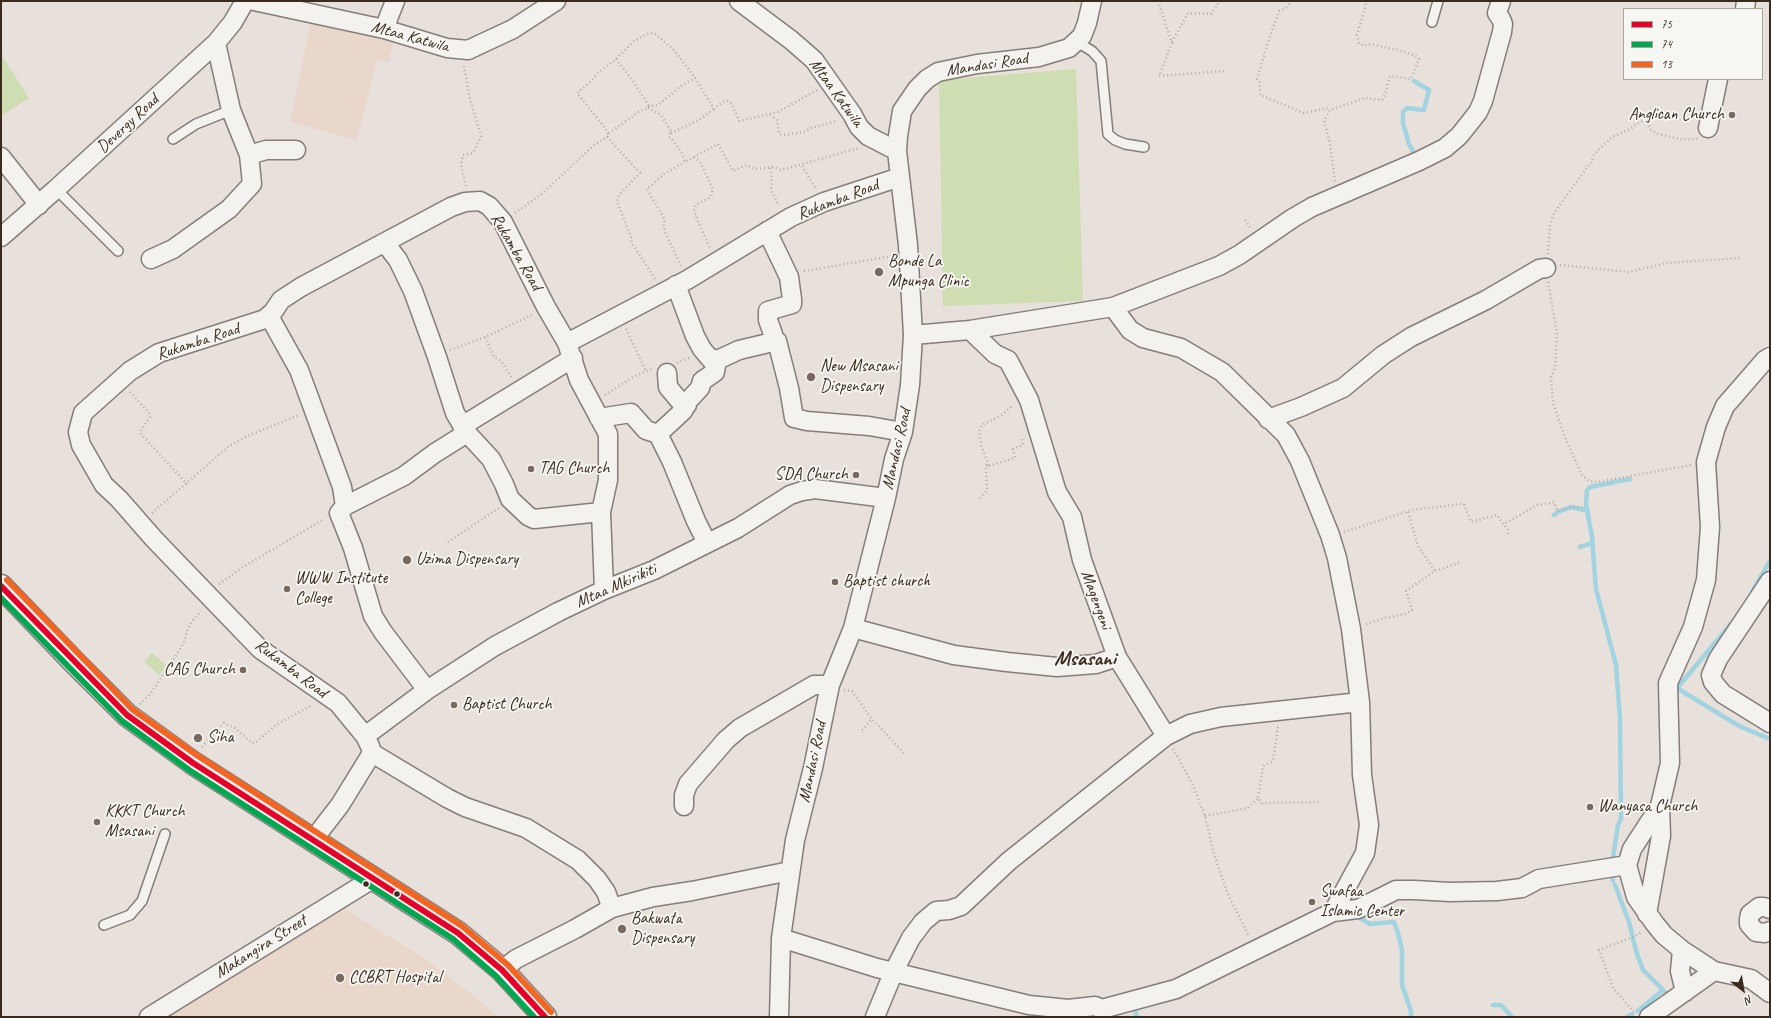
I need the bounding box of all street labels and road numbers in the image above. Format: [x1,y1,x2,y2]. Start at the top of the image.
street label: Mtaa Katwila [369,17,451,57]
street label: Mandasi Road [945,48,1029,82]
street label: Mtaa Katwila [804,55,868,131]
street label: Devergy Road [93,90,163,158]
street label: Rukamba Road [794,175,882,225]
street label: Rukamba Road [486,210,546,294]
street label: Rukamba Road [154,319,242,365]
street label: Mandasi Road [878,407,916,491]
street label: Mtaa Mkirikiti [573,559,659,613]
street label: Magengeni [1076,568,1116,632]
street label: Rukamba Road [251,635,331,703]
street label: Mandasi Road [794,720,832,804]
street label: Makangira Street [211,911,311,983]

